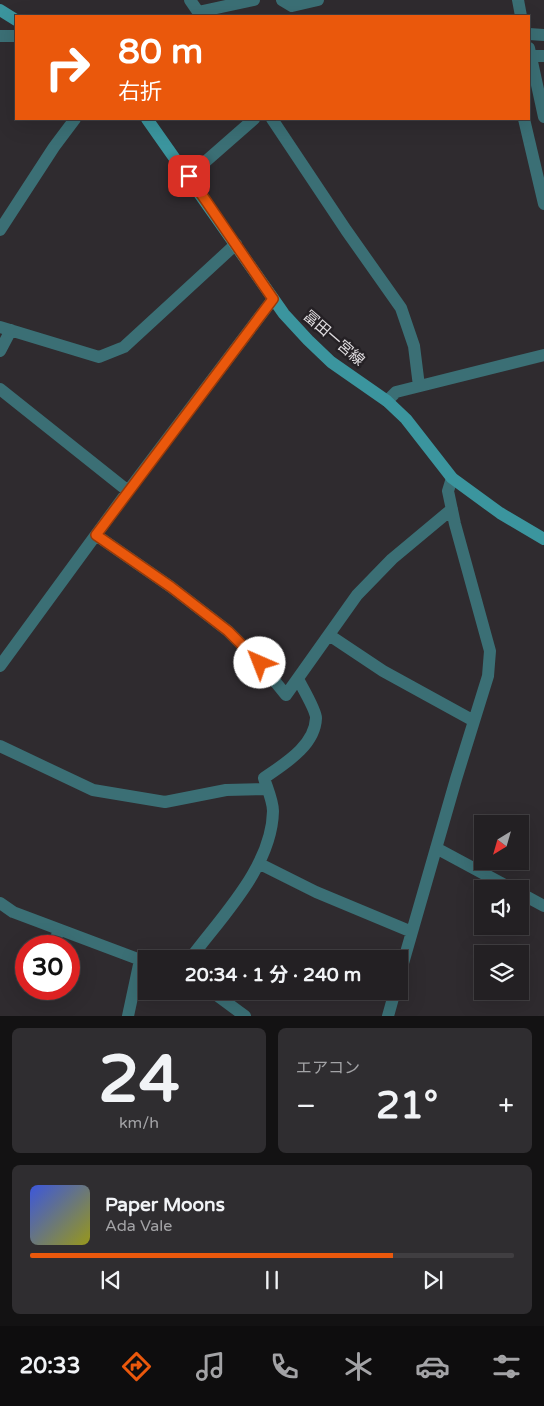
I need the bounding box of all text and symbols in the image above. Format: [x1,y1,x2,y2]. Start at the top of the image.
text: 80 m [118,31,203,73]
icon: right [35,35,100,100]
text: 右折 [118,79,162,105]
pin [168,155,210,197]
icon: arrive [175,162,203,190]
street label: 冨田一宮線 [300,307,368,369]
position arrow [233,636,285,688]
north arrow [474,815,529,870]
map controls [474,815,529,1000]
button: sound [474,880,529,935]
speed limit sign: 30 [15,935,80,1000]
button: layers [474,945,529,1000]
text: 20:34 · 1 分 · 240 m [185,964,361,986]
text: 24 [98,1041,180,1120]
text: エアコン [296,1058,360,1078]
text: 21° [376,1083,438,1129]
text: − [296,1089,316,1123]
text: + [498,1089,514,1123]
text: km/h [119,1113,159,1133]
text: Paper Moons [105,1194,225,1216]
text: Ada Vale [105,1216,172,1236]
icon: previous [97,1266,125,1294]
icon: pause [258,1266,286,1294]
icon: next [419,1266,447,1294]
icon: directions [119,1349,154,1384]
icon: music [193,1349,228,1384]
icon: phone [267,1349,302,1384]
icon: climate [341,1349,376,1384]
icon: car [415,1349,450,1384]
icon: filters [489,1349,524,1384]
text: 20:33 [20,1353,80,1379]

